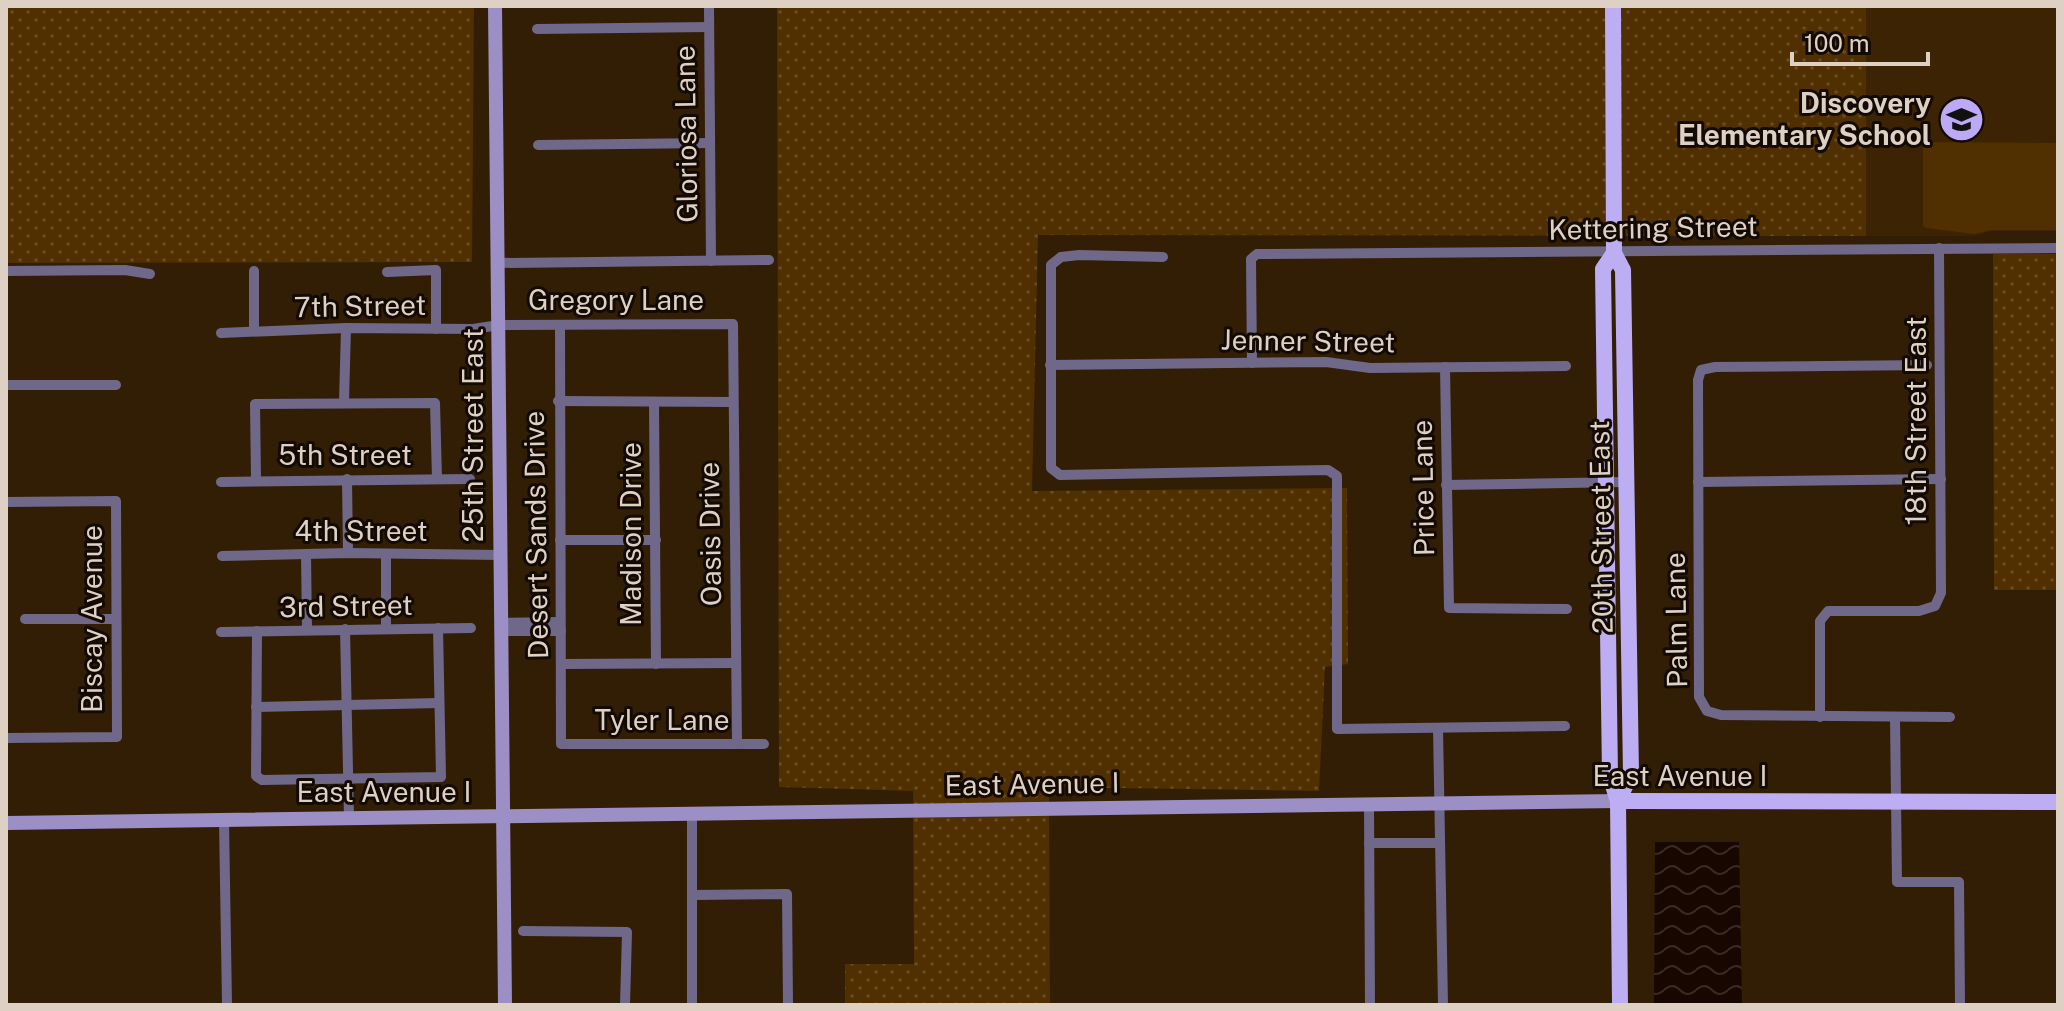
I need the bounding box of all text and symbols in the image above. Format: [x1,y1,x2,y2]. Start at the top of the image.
scale bar [1792,16,1928,66]
text: 100 m [1804,29,1870,57]
street label: Gloriosa Lane [667,45,704,223]
place label: Discovery Elementary School [1678,86,1931,151]
school or university icon: Discovery Elementary School [1938,95,1986,143]
street label: Kettering Street [1548,209,1758,246]
street label: Gregory Lane [528,283,704,316]
street label: 7th Street [293,288,426,323]
street label: 18th Street East [1899,316,1932,526]
street label: Jenner Street [1221,322,1396,359]
street label: 25th Street East [456,328,489,542]
street label: Desert Sands Drive [517,411,554,659]
street label: Price Lane [1405,419,1440,557]
street label: 20th Street East [1582,420,1619,634]
street label: 5th Street [278,438,412,471]
street label: Madison Drive [614,442,647,626]
street label: Oasis Drive [692,461,727,607]
street label: 4th Street [294,514,428,547]
street label: Biscay Avenue [75,525,108,713]
street label: Palm Lane [1658,552,1693,688]
street label: 3rd Street [279,588,413,623]
street label: Tyler Lane [594,703,730,736]
street label: East Avenue I [1593,759,1767,792]
street label: East Avenue I [944,765,1120,802]
street label: East Avenue I [297,775,471,808]

